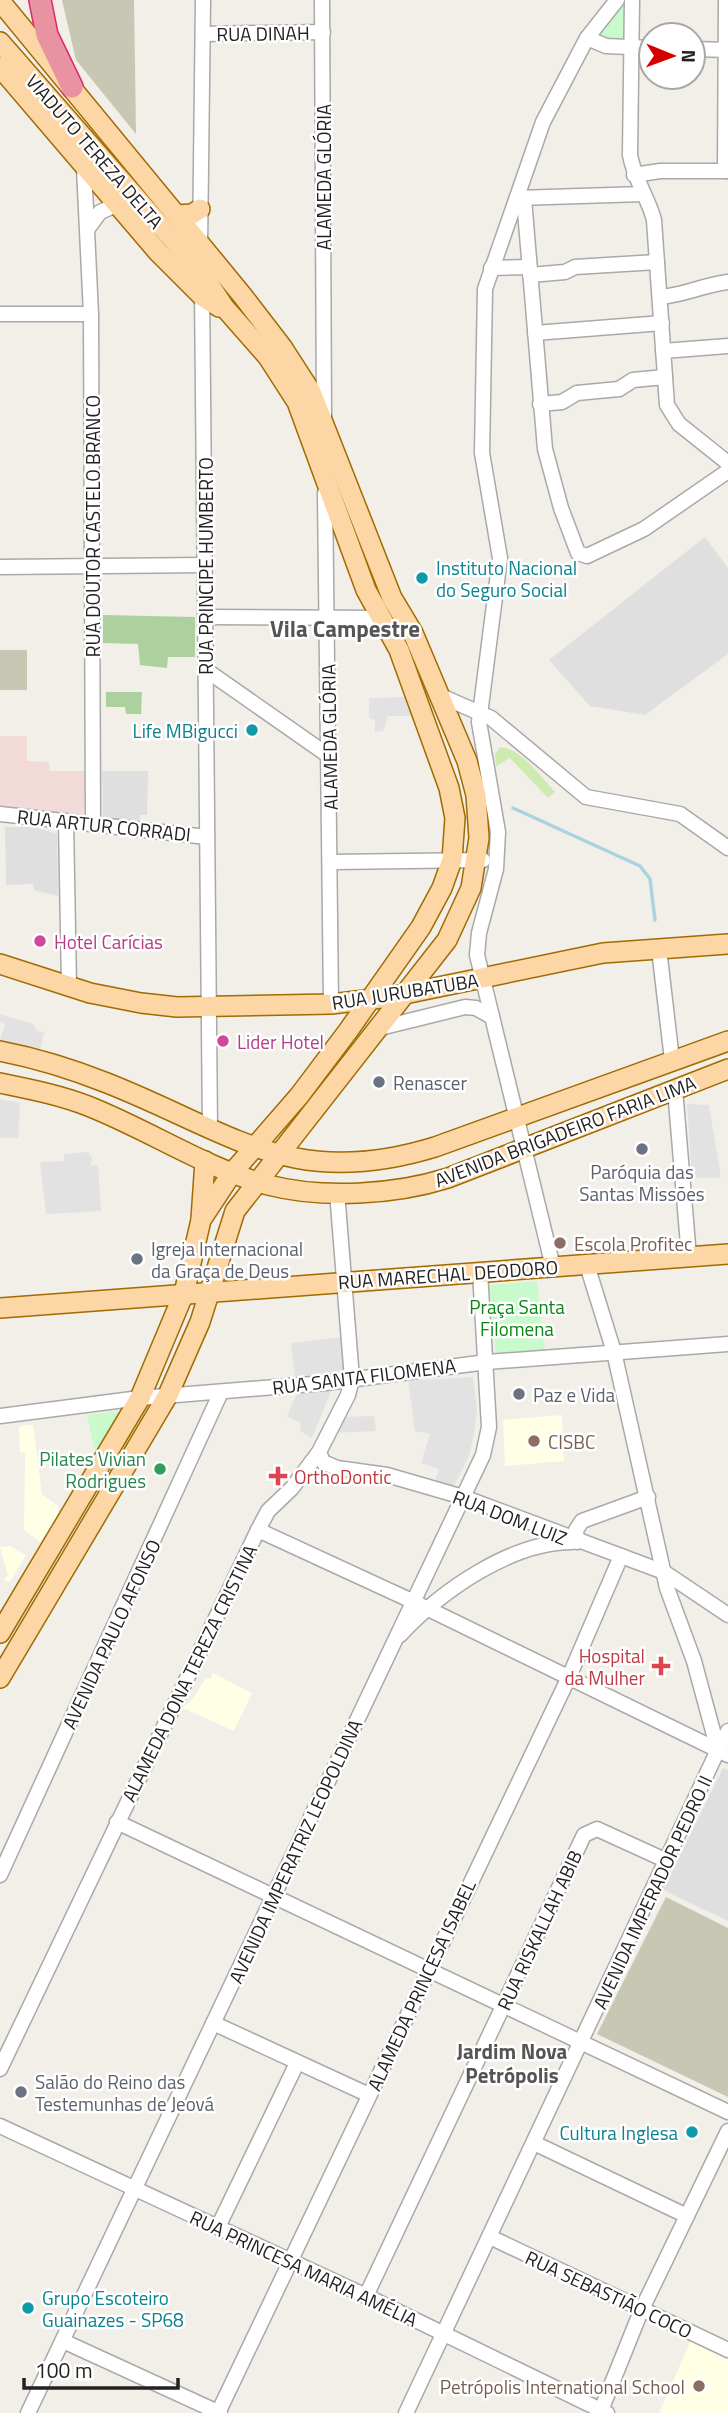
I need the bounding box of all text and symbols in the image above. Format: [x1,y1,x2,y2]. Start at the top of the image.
street label: RUA DINAH [216,18,310,48]
north arrow [637,21,707,91]
text: N [675,49,704,63]
street label: VIADUTO TEREZA DELTA [20,67,170,235]
street label: ALAMEDA GLÓRIA [309,104,338,250]
street label: RUA DOUTOR CASTELO BRANCO [78,395,107,657]
street label: RUA PRINCIPE HUMBERTO [191,457,220,675]
place label: Instituto Nacional do Seguro Social [436,553,577,604]
marker: Instituto Nacional do Seguro Social [414,570,430,586]
district label: Vila Campestre [270,611,420,646]
street label: ALAMEDA GLÓRIA [313,664,345,810]
place label: Life MBigucci [133,716,238,745]
marker: Life MBigucci [244,722,260,738]
street label: RUA ARTUR CORRADI [16,801,192,849]
place label: Hotel Carícias [54,927,163,956]
marker: Hotel Carícias [32,933,48,949]
street label: RUA JURUBATUBA [330,965,480,1017]
place label: Lider Hotel [237,1027,324,1056]
marker: Lider Hotel [215,1033,231,1049]
place label: Renascer [393,1068,467,1097]
street label: AVENIDA BRIGADEIRO FARIA LIMA [430,1068,700,1194]
marker: Renascer [371,1074,387,1090]
marker: Paróquia das Santas Missões [634,1141,650,1157]
place label: Paróquia das Santas Missões [579,1157,705,1208]
place label: Escola Profitec [574,1229,692,1258]
place label: Igreja Internacional da Graça de Deus [151,1234,303,1285]
marker: Escola Profitec [552,1235,568,1251]
marker: Igreja Internacional da Graça de Deus [129,1251,145,1267]
street label: RUA MARECHAL DEODORO [337,1252,559,1296]
park label: Praça Santa Filomena [469,1292,565,1343]
street label: RUA SANTA FILOMENA [271,1350,457,1402]
place label: Paz e Vida [533,1380,616,1409]
marker: Paz e Vida [511,1386,527,1402]
place label: CISBC [548,1427,595,1456]
marker: CISBC [526,1433,542,1449]
place label: Pilates Vivian Rodrigues [39,1444,146,1495]
marker: Pilates Vivian Rodrigues [152,1461,168,1477]
place label: OrthoDontic [294,1462,391,1491]
marker: OrthoDontic [268,1466,288,1486]
street label: RUA DOM LUIZ [449,1482,571,1552]
street label: AVENIDA PAULO AFONSO [54,1534,168,1734]
street label: ALAMEDA DONA TEREZA CRISTINA [114,1539,264,1807]
place label: Hospital da Mulher [564,1641,645,1692]
marker: Hospital da Mulher [651,1656,671,1676]
street label: AVENIDA IMPERATRIZ LEOPOLDINA [221,1714,369,1988]
street label: AVENIDA IMPERADOR PEDRO II [585,1770,719,2014]
street label: RUA RISKALLAH ABIB [489,1845,589,2015]
street label: ALAMEDA PRINCESA ISABEL [359,1875,483,2095]
district label: Jardim Nova Petrópolis [457,2035,568,2091]
place label: Salão do Reino das Testemunhas de Jeová [35,2067,215,2118]
marker: Salão do Reino das Testemunhas de Jeová [13,2084,29,2100]
place label: Cultura Inglesa [559,2118,678,2147]
marker: Cultura Inglesa [684,2124,700,2140]
street label: RUA PRINCESA MARIA AMÉLIA [185,2202,423,2334]
street label: RUA SEBASTIÃO COCO [521,2243,697,2345]
place label: Grupo Escoteiro Guainazes - SP68 [42,2283,184,2334]
marker: Grupo Escoteiro Guainazes - SP68 [20,2300,36,2316]
scale bar [24,2346,178,2390]
text: 100 m [35,2354,92,2386]
place label: Petrópolis International School [440,2372,685,2401]
marker: Petrópolis International School [691,2378,707,2394]

